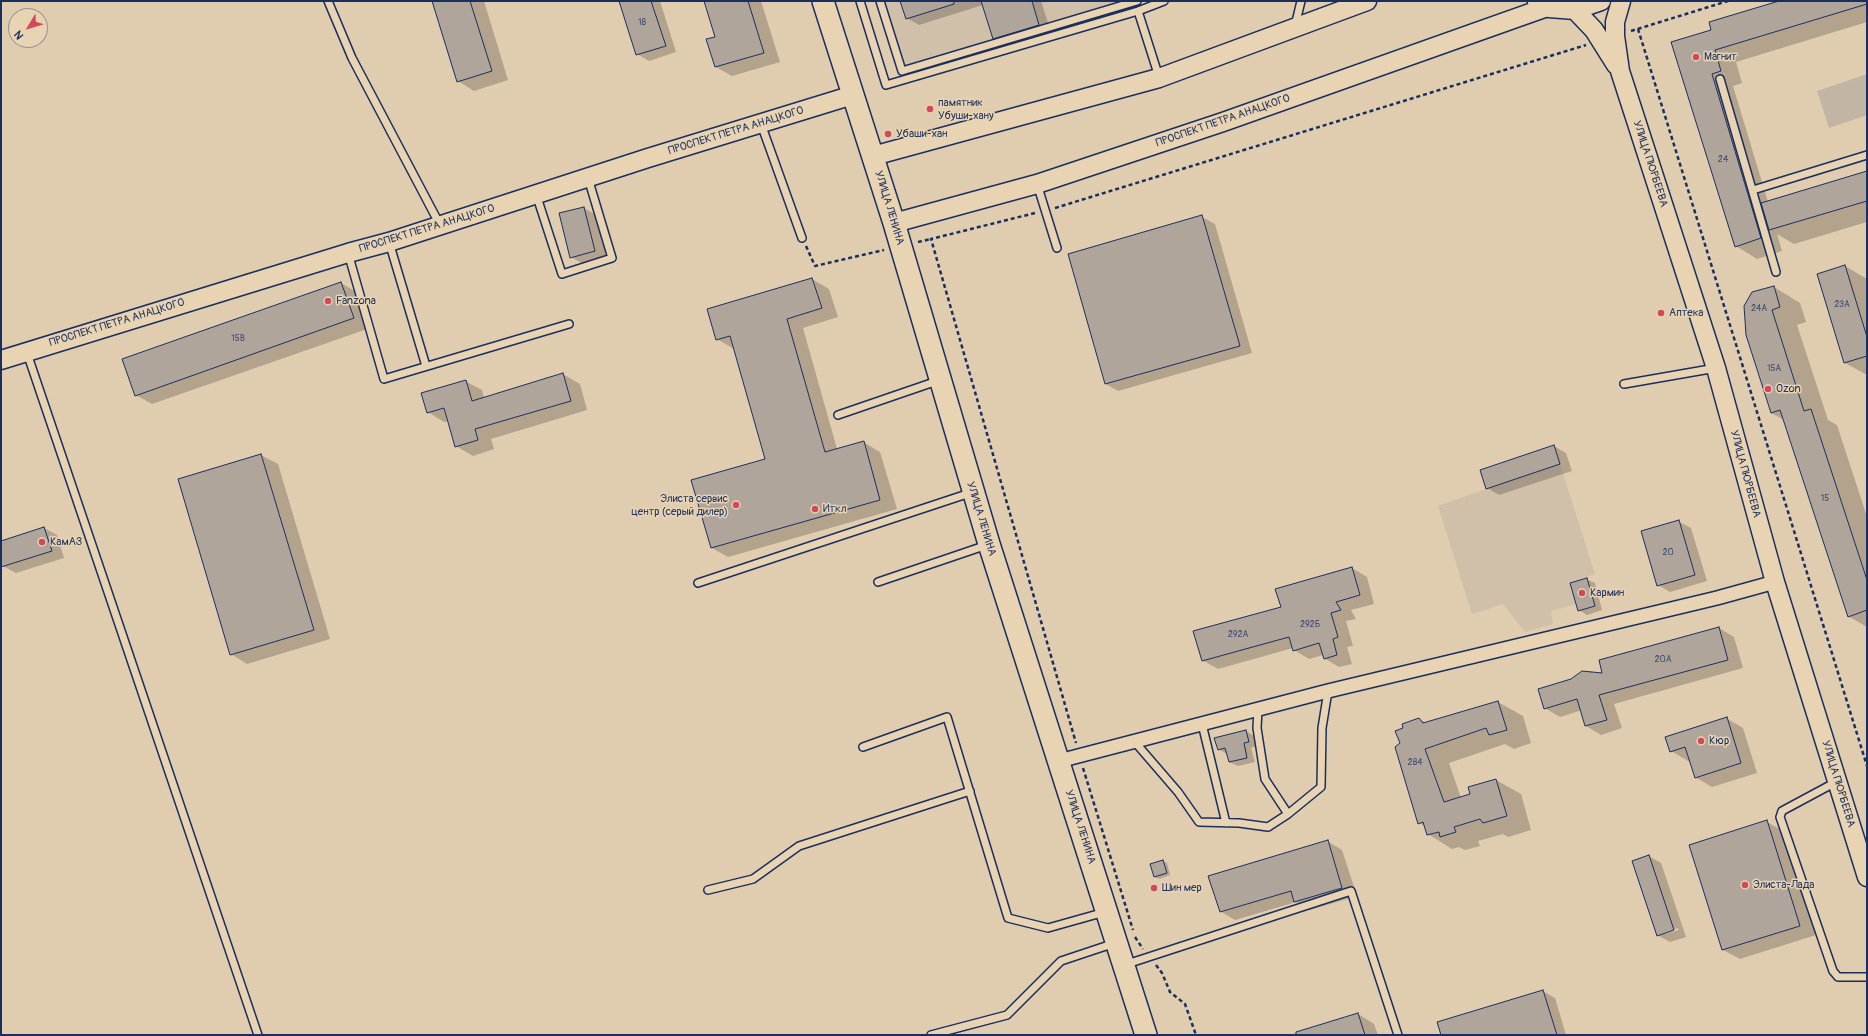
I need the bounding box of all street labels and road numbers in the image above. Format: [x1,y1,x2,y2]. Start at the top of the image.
street label: ПРОСПЕКТ ПЕТРА АНАЦКОГО [1154,92,1292,150]
street label: ПРОСПЕКТ ПЕТРА АНАЦКОГО [667,104,805,158]
street label: УЛИЦА ПЮРБЕЕВА [1630,119,1670,209]
street label: УЛИЦА ЛЕНИНА [871,169,907,247]
street label: ПРОСПЕКТ ПЕТРА АНАЦКОГО [358,202,496,256]
street label: ПРОСПЕКТ ПЕТРА АНАЦКОГО [48,296,186,350]
street label: УЛИЦА ПЮРБЕЕВА [1727,429,1763,519]
street label: УЛИЦА ЛЕНИНА [963,480,999,558]
street label: УЛИЦА ПЮРБЕЕВА [1819,739,1857,829]
street label: УЛИЦА ЛЕНИНА [1062,788,1098,866]

